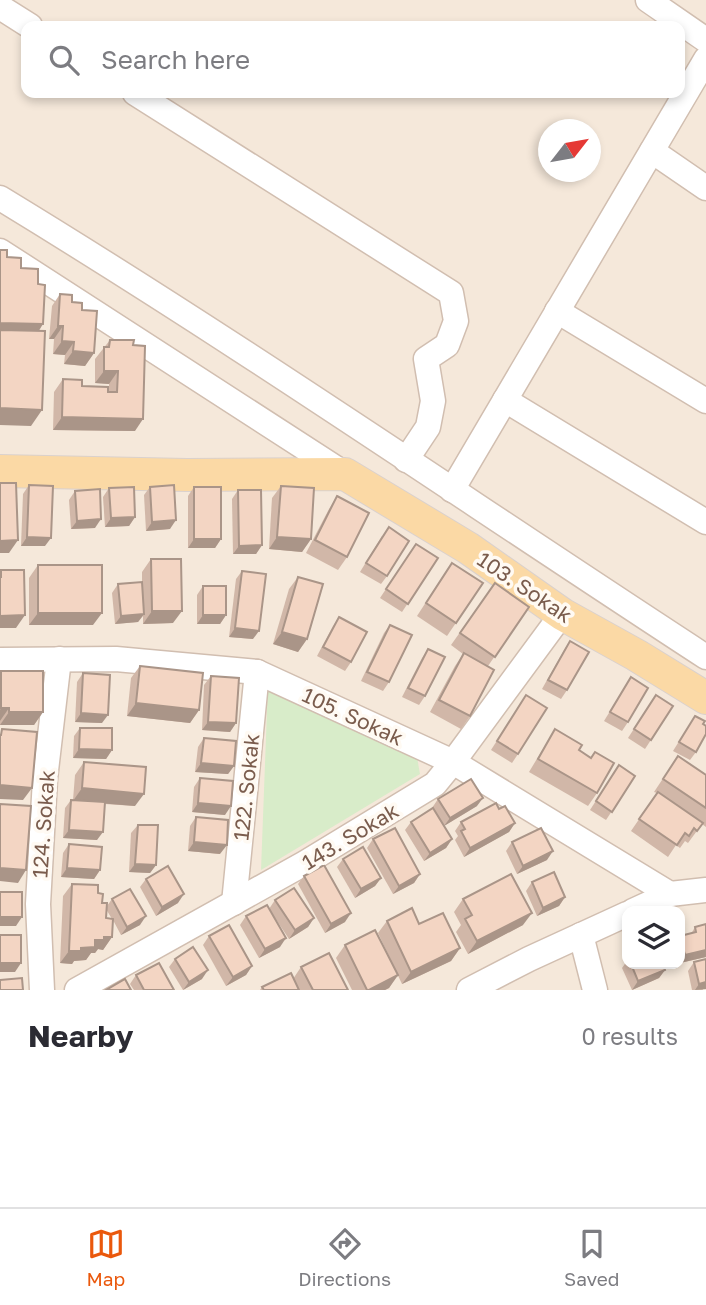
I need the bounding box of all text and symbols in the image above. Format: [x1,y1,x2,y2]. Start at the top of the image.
search box [21,21,685,98]
icon: search [45,41,83,79]
text: Search here [101,44,250,75]
north arrow [538,119,601,182]
street label: 103. Sokak [473,546,577,628]
street label: 105. Sokak [298,681,408,751]
street label: 122. Sokak [227,732,265,842]
street label: 124. Sokak [26,769,60,879]
street label: 143. Sokak [297,797,403,875]
map controls [622,906,685,969]
button: layers [622,906,685,969]
text: Nearby [28,1018,133,1054]
text: 0 results [582,1022,678,1050]
tab: Map [86,1225,125,1290]
tab: Directions [298,1225,391,1290]
tab: Saved [564,1225,620,1290]

